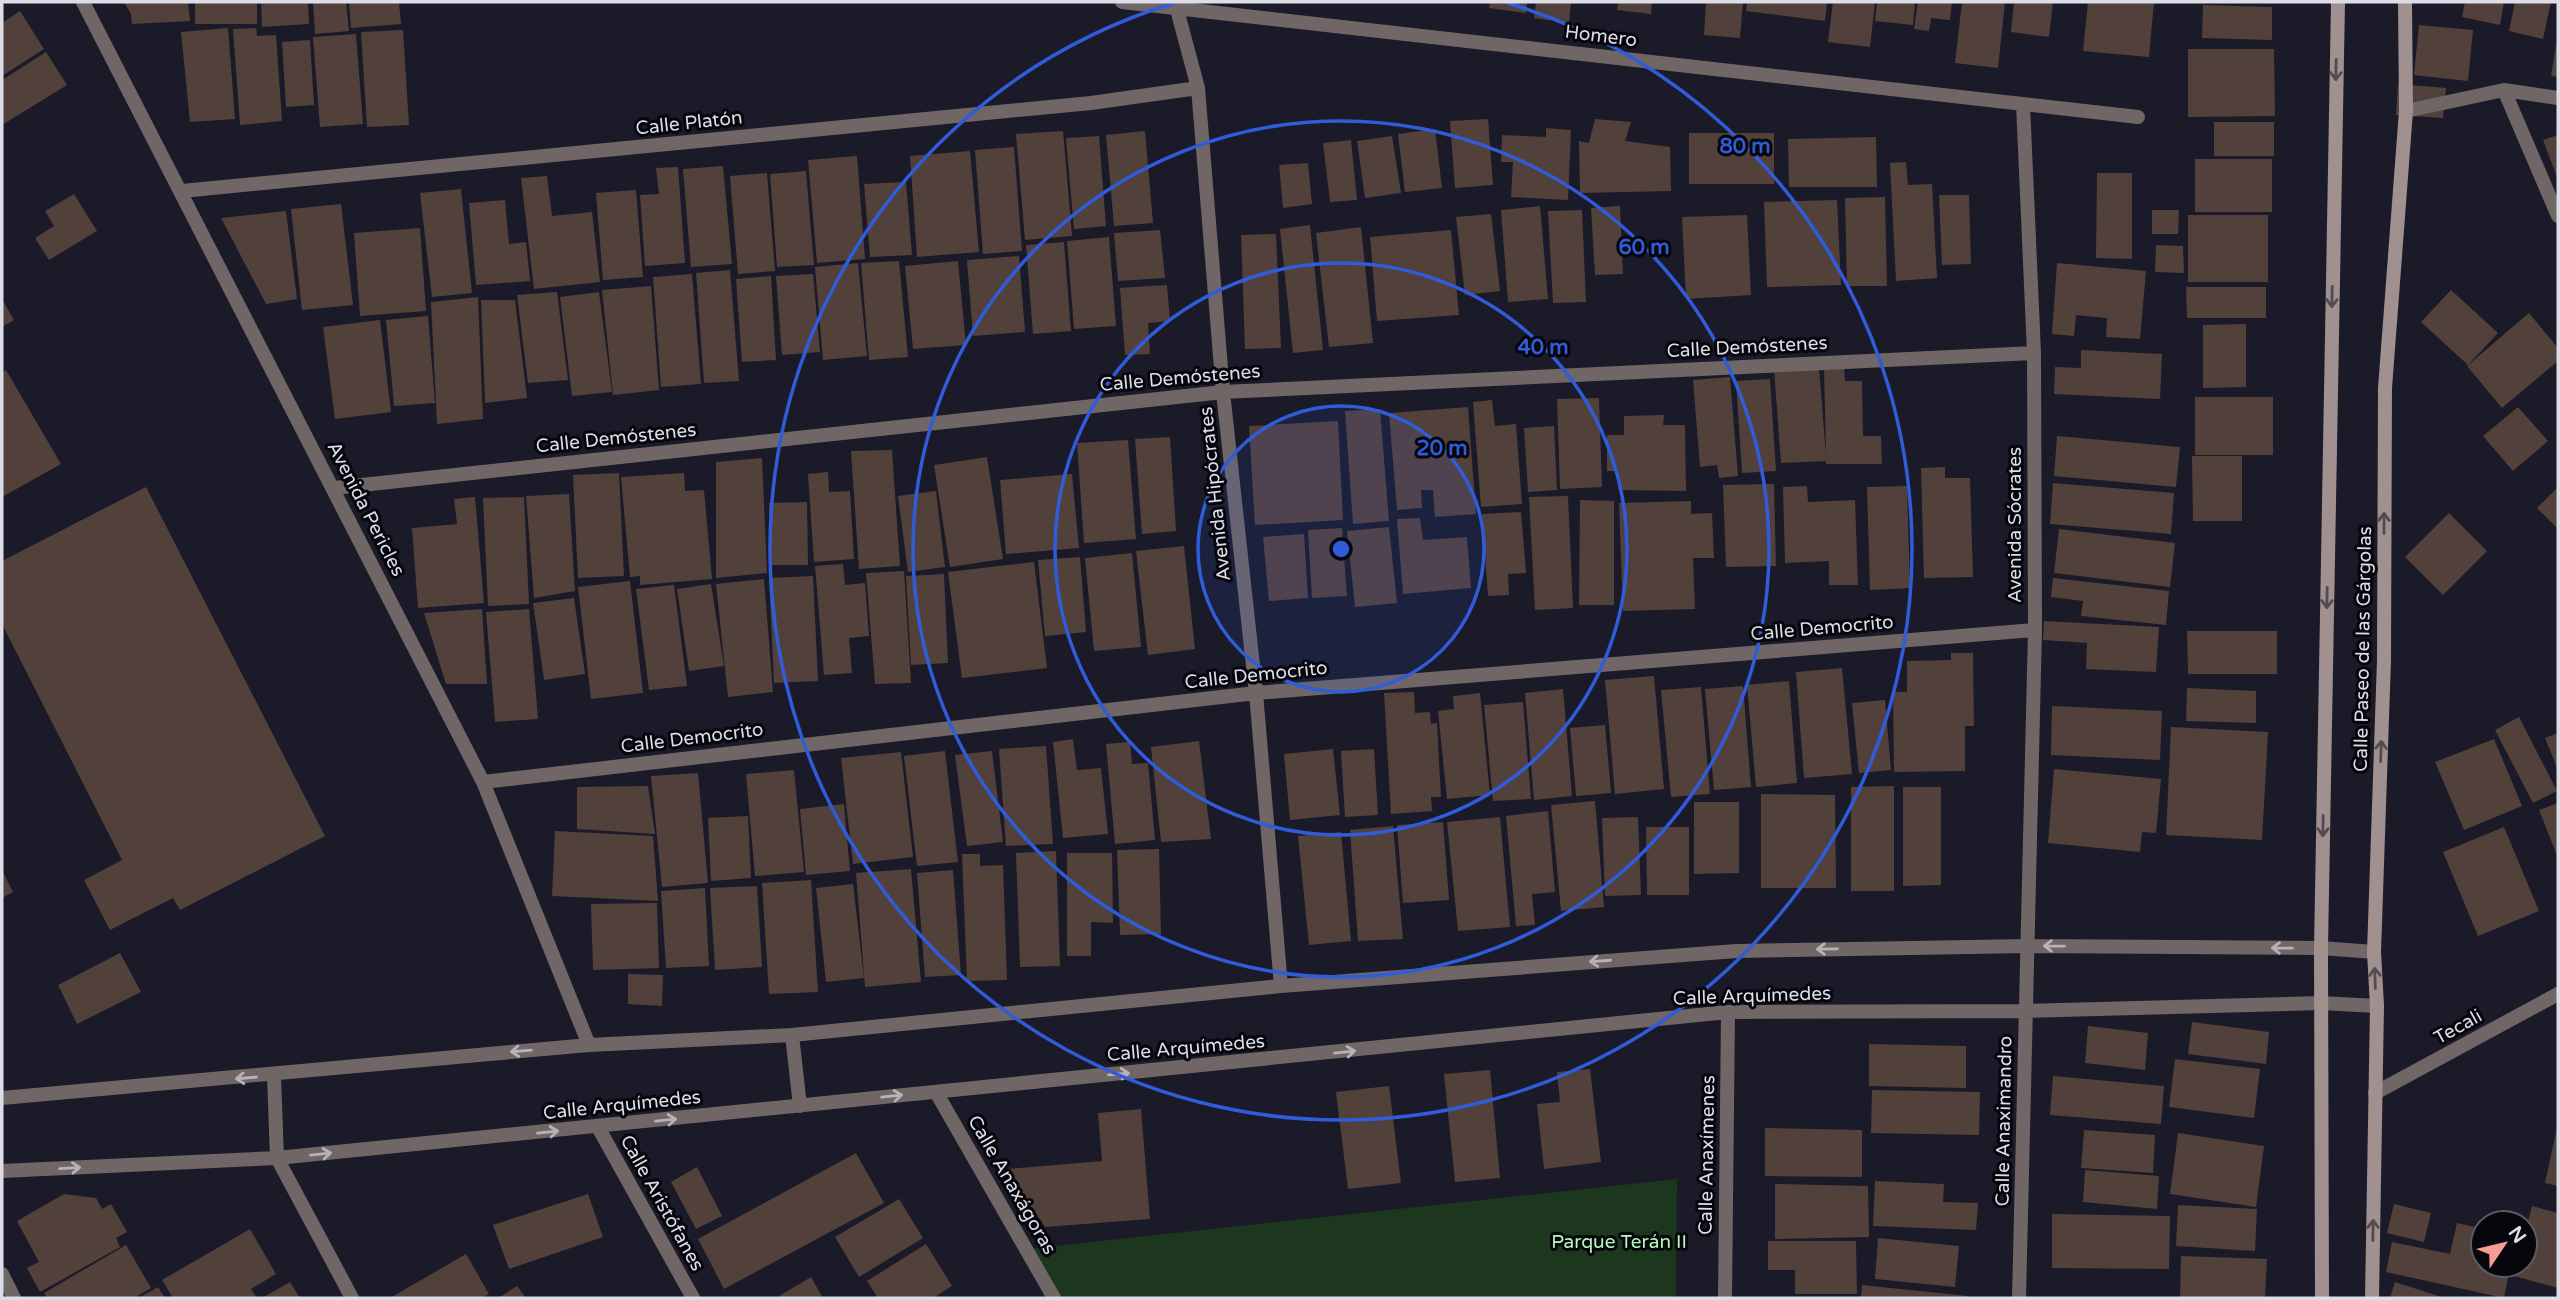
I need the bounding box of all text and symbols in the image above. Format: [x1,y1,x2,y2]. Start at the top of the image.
street label: Homero [1564,21,1638,51]
one-way arrow [2330,58,2343,81]
street label: Calle Platón [635,106,743,140]
text: 80 m [1719,134,1771,159]
text: 60 m [1618,235,1670,260]
one-way arrow [2325,286,2339,309]
street label: Calle Demóstenes [1666,332,1828,362]
text: 40 m [1517,335,1569,360]
street label: Calle Demóstenes [1099,360,1261,396]
street label: Avenida Hipócrates [1195,406,1235,582]
street label: Calle Demóstenes [535,419,697,457]
text: 20 m [1416,436,1468,461]
street label: Avenida Pericles [323,438,409,580]
street label: Avenida Sócrates [2004,447,2026,603]
one-way arrow [2378,512,2391,535]
street label: Calle Paseo de las Gárgolas [2350,526,2376,772]
centre of rings [1329,537,1353,561]
one-way arrow [2320,587,2334,610]
street label: Calle Democrito [1750,611,1894,645]
street label: Calle Democrito [1183,657,1329,693]
street label: Calle Democrito [619,718,765,758]
one-way arrow [2375,739,2388,762]
one-way arrow [2316,814,2330,837]
one-way arrow [2043,939,2066,953]
one-way arrow [2270,941,2293,955]
one-way arrow [1815,942,1838,956]
one-way arrow [1589,955,1611,968]
one-way arrow [2369,967,2382,990]
street label: Calle Arquímedes [1672,982,1832,1010]
street label: Tecali [2430,1005,2486,1049]
street label: Calle Arquímedes [1106,1030,1266,1066]
street label: Calle Anaximandro [1992,1036,2016,1206]
one-way arrow [510,1045,533,1058]
one-way arrow [1333,1045,1356,1058]
one-way arrow [1107,1067,1129,1080]
one-way arrow [235,1072,257,1085]
street label: Calle Anaxímenes [1695,1075,1719,1235]
street label: Calle Arquímedes [542,1086,702,1124]
one-way arrow [880,1090,903,1103]
street label: Calle Anaxágoras [963,1112,1061,1258]
one-way arrow [654,1113,677,1126]
one-way arrow [536,1125,559,1138]
street label: Calle Aristófanes [616,1131,708,1275]
one-way arrow [310,1147,332,1160]
one-way arrow [58,1162,81,1175]
north arrow [2469,1209,2539,1279]
one-way arrow [2366,1219,2379,1242]
text: N [2504,1222,2530,1247]
park label: Parque Terán II [1551,1231,1687,1253]

